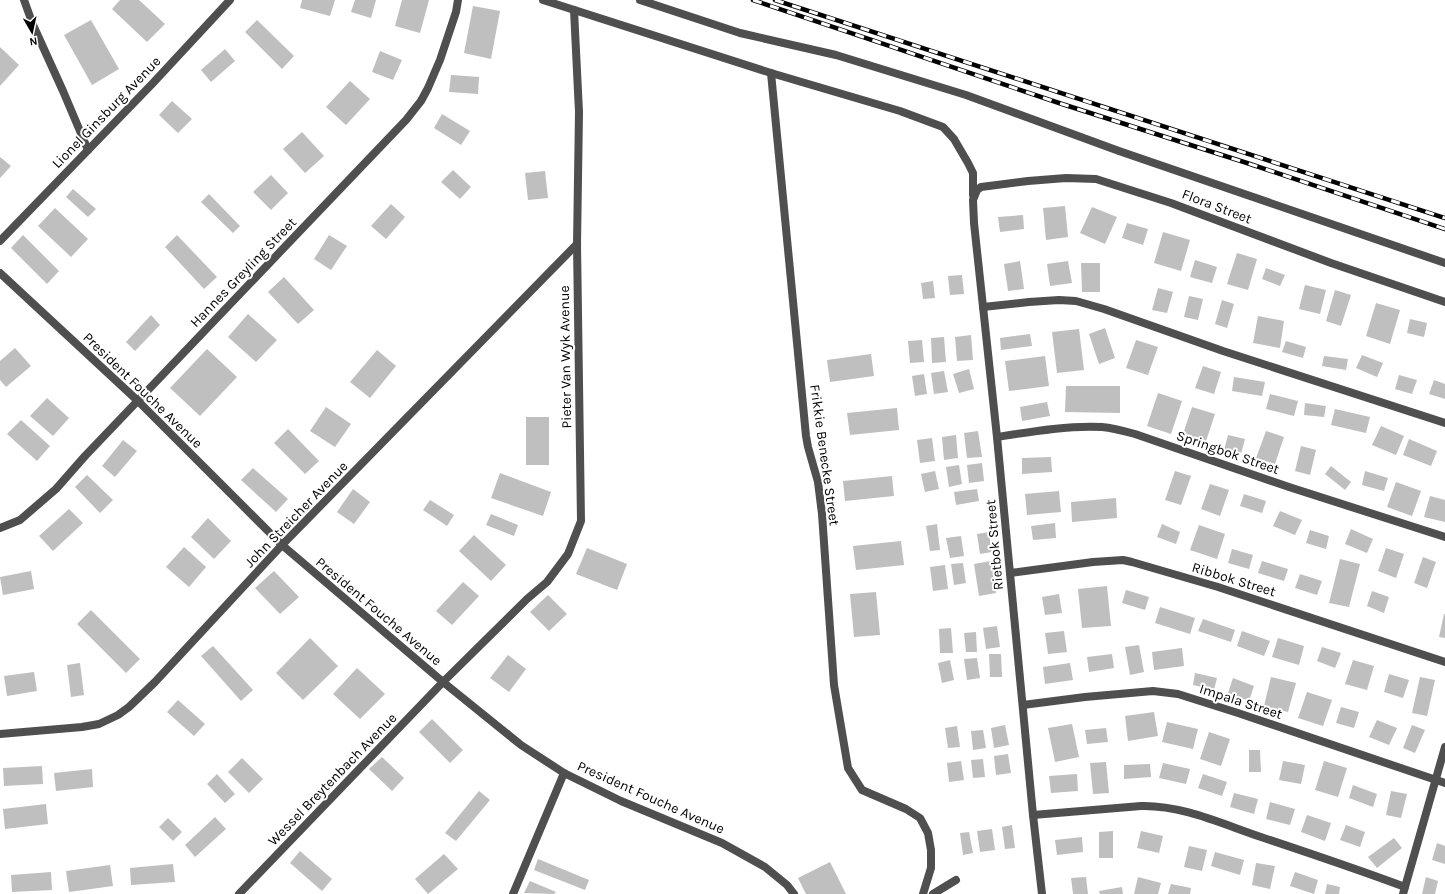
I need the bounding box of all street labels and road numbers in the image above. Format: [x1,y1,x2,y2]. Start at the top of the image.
street label: Lionel Ginsburg Avenue [48,53,164,172]
street label: Flora Street [1179,185,1254,228]
street label: Hannes Greyling Street [187,214,300,331]
street label: Pieter Van Wyk Avenue [556,285,575,429]
street label: President Fouche Avenue [79,329,206,452]
street label: Frikkie Benecke Street [806,383,843,527]
street label: Springbok Street [1174,427,1282,478]
street label: John Streicher Avenue [241,458,351,571]
street label: Rietbok Street [982,499,1007,591]
street label: President Fouche Avenue [312,554,445,669]
street label: Ribbok Street [1190,559,1278,600]
street label: Impala Street [1197,680,1285,723]
street label: Wessel Breytenbach Avenue [264,709,400,849]
street label: President Fouche Avenue [575,757,727,838]

